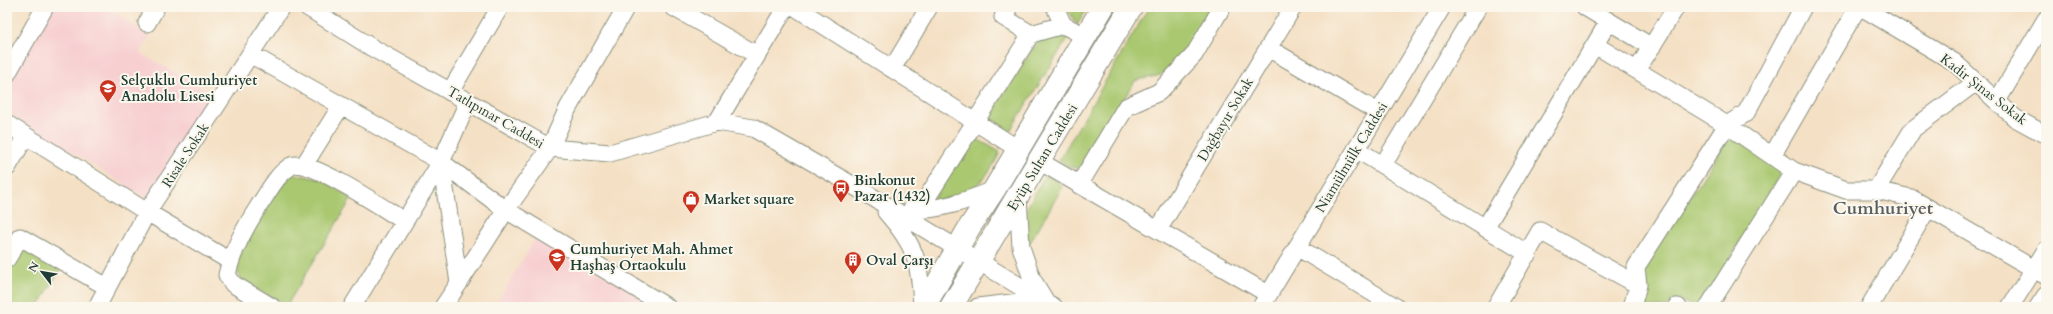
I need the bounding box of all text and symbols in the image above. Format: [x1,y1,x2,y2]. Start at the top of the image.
street label: Kadir Şinas Sokak [1936,49,2032,130]
place label: Selçuklu Cumhuriyet Anadolu Lisesi [121,71,257,106]
street label: Dağbayır Sokak [1193,73,1258,165]
school or university icon: Selçuklu Cumhuriyet Anadolu Lisesi [98,78,118,103]
street label: Tatlıpınar Caddesi [444,82,548,153]
street label: Niamülmülk Caddesi [1311,98,1392,216]
street label: Eyüp Sultan Caddesi [1003,100,1082,214]
street label: Risale Sokak [157,119,214,191]
place label: Binkonut Pazar (1432) [854,171,931,206]
bus stop icon: Binkonut Pazar (1432) [831,178,851,203]
shop icon: Market square [681,189,701,214]
place label: Market square [704,190,794,209]
district label: Cumhuriyet [1833,196,1934,221]
place label: Cumhuriyet Mah. Ahmet Haşhaş Ortaokulu [570,240,733,275]
school or university icon: Cumhuriyet Mah. Ahmet Haşhaş Ortaokulu [547,247,567,272]
building icon: Oval Çarşı [843,250,863,275]
place label: Oval Çarşı [866,251,934,270]
north arrow [22,252,62,292]
text: N [25,259,43,275]

